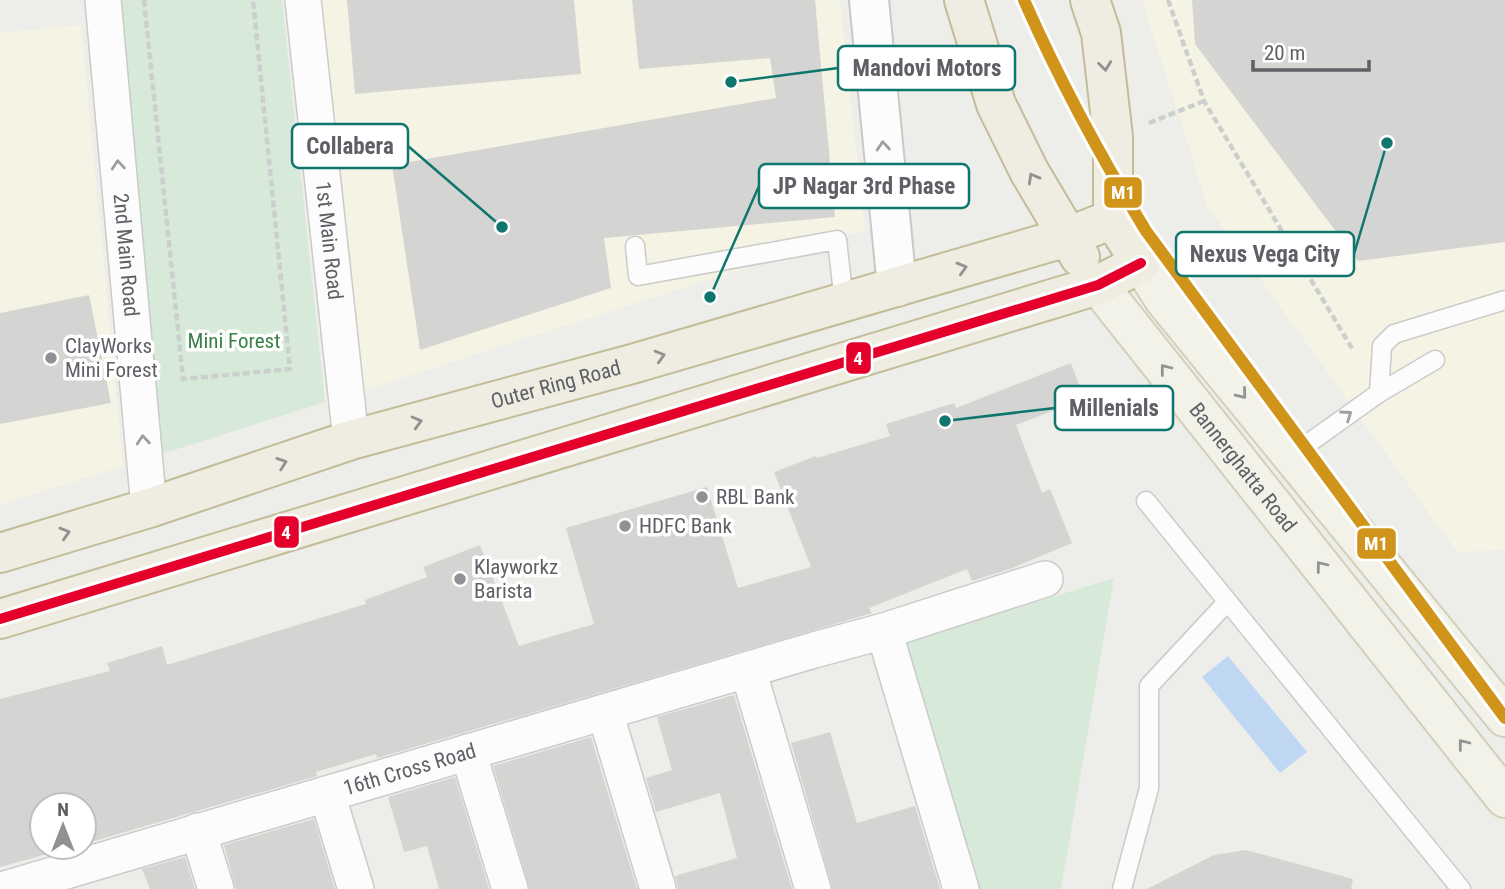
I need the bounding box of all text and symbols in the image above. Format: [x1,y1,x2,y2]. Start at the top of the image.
scale bar [1253,28,1368,72]
text: 20 m [1264,41,1305,65]
callout: Mandovi Motors [838,46,1015,90]
text: Mandovi Motors [853,55,1001,82]
one-way arrow [1097,60,1112,72]
callout: Collabera [292,124,408,168]
text: Collabera [306,133,394,160]
one-way arrow [876,140,891,151]
one-way arrow [111,159,126,170]
callout: JP Nagar 3rd Phase [759,164,969,208]
one-way arrow [1028,172,1041,185]
text: JP Nagar 3rd Phase [773,173,955,200]
line badge: M1 [1103,176,1143,209]
street label: 1st Main Road [311,180,348,301]
text: M1 [1111,181,1135,204]
street label: 2nd Main Road [109,192,144,318]
callout: Nexus Vega City [1176,232,1354,276]
text: Nexus Vega City [1190,241,1341,268]
one-way arrow [956,261,968,276]
park label: Mini Forest [188,329,280,353]
place label: ClayWorks Mini Forest [65,334,158,382]
line badge: 4 [845,341,872,375]
text: 4 [853,347,863,370]
one-way arrow [654,349,666,364]
marker: ClayWorks Mini Forest [43,350,59,366]
street label: Outer Ring Road [488,356,623,414]
one-way arrow [1160,364,1173,376]
callout: Millenials [1055,386,1173,430]
one-way arrow [1234,387,1247,399]
text: Millenials [1069,395,1159,422]
street label: Bannerghatta Road [1184,398,1301,537]
one-way arrow [1339,411,1352,423]
one-way arrow [411,416,423,430]
one-way arrow [136,434,151,445]
one-way arrow [275,457,287,471]
place label: RBL Bank [716,485,795,509]
marker: RBL Bank [694,489,710,505]
place label: HDFC Bank [639,514,733,538]
line badge: 4 [273,515,300,549]
marker: HDFC Bank [617,518,633,534]
text: 4 [281,521,291,544]
one-way arrow [59,527,71,542]
line badge: M1 [1356,527,1397,560]
text: M1 [1364,532,1388,555]
place label: Klayworkz Barista [474,555,558,603]
one-way arrow [1317,562,1330,574]
marker: Klayworkz Barista [452,571,468,587]
street label: 16th Cross Road [341,739,479,800]
one-way arrow [1458,740,1471,752]
north arrow [28,791,98,861]
text: N [57,798,69,821]

